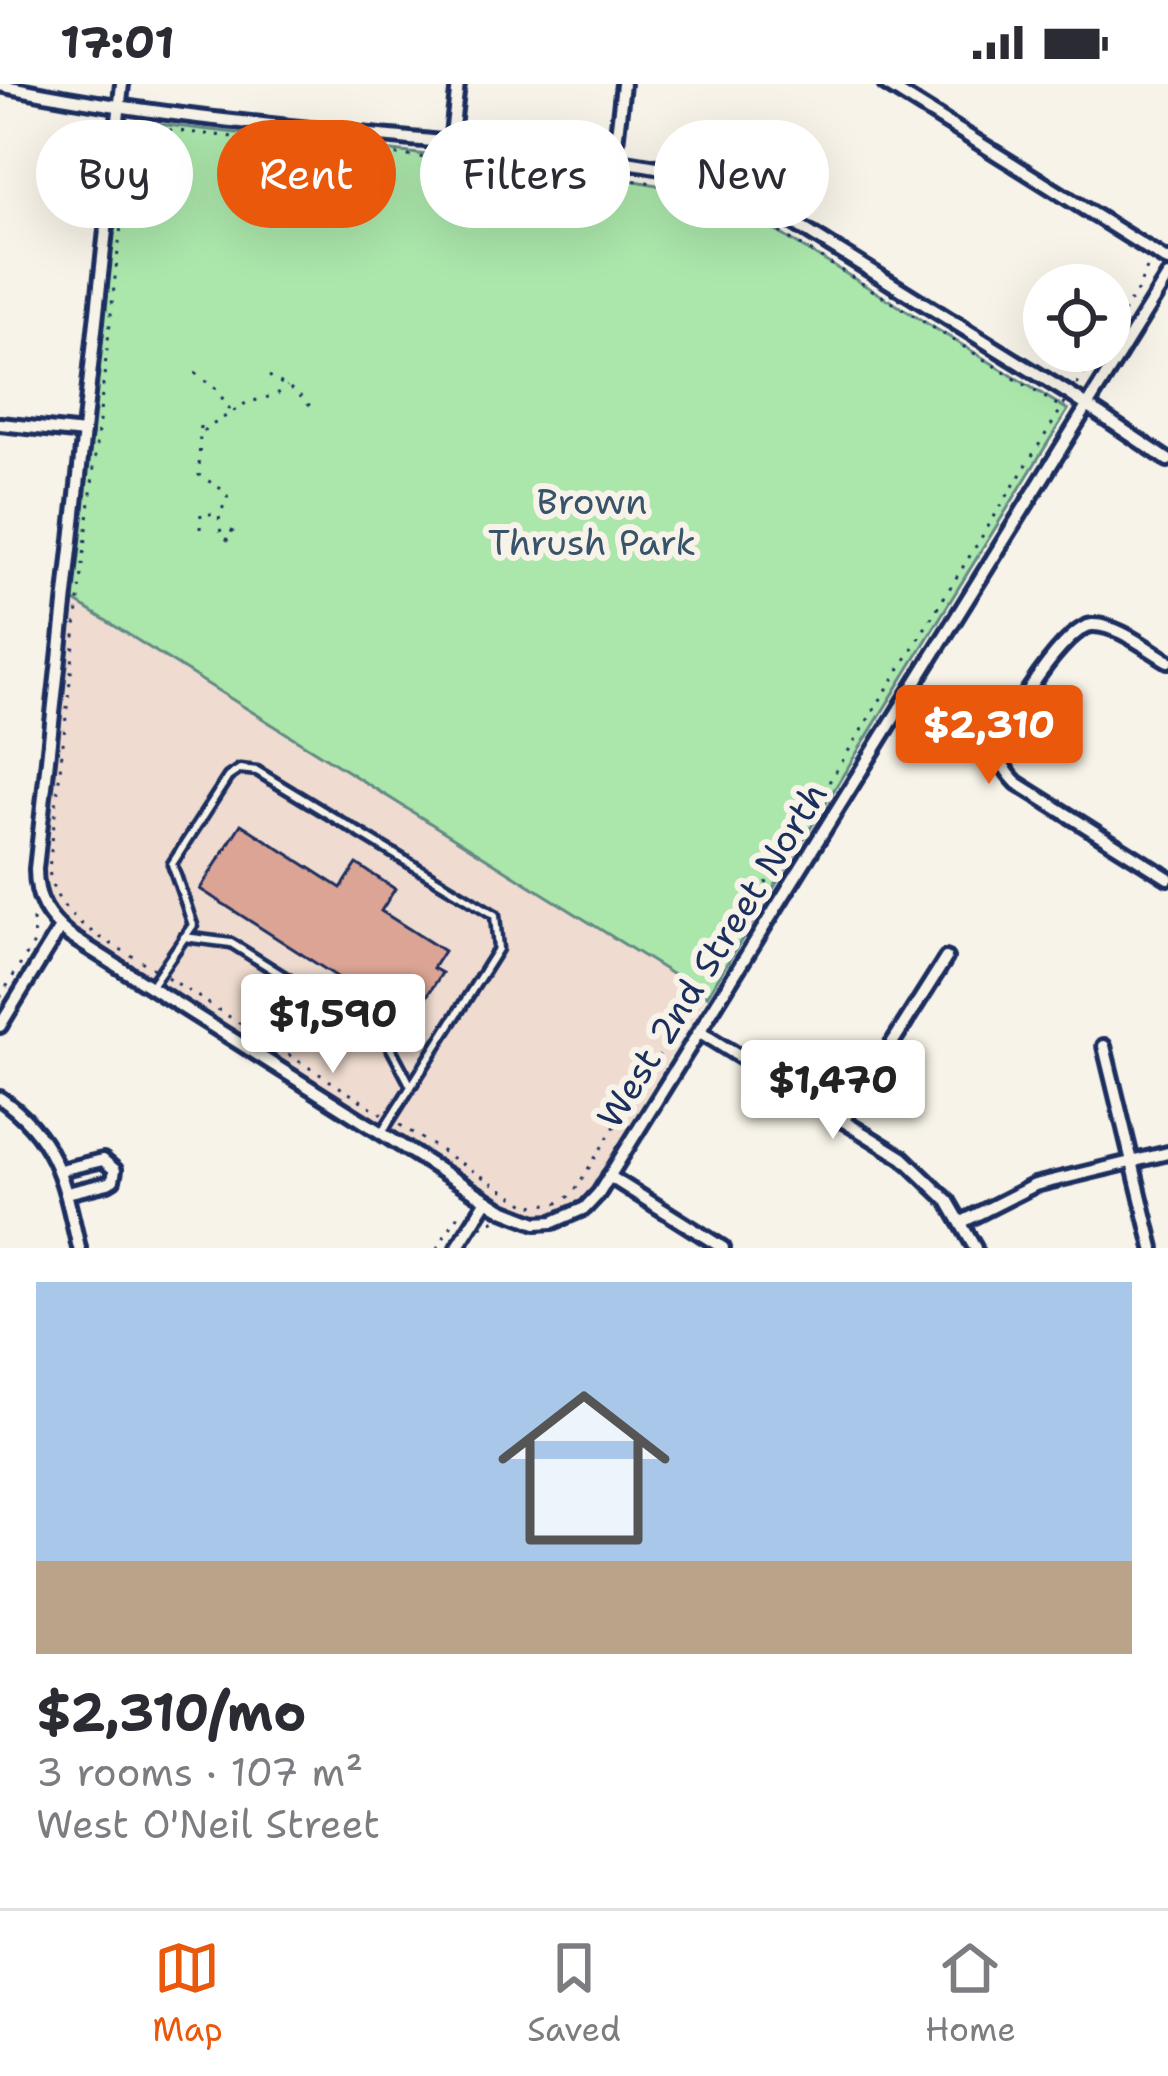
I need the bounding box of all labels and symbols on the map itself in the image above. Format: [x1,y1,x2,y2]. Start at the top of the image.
park label: Brown Thrush Park [488,477,696,567]
pin: $2,310 [891,685,1087,787]
street label: West 2nd Street North [585,773,839,1137]
pin: $1,590 [235,974,431,1076]
pin: $1,470 [735,1040,931,1142]

